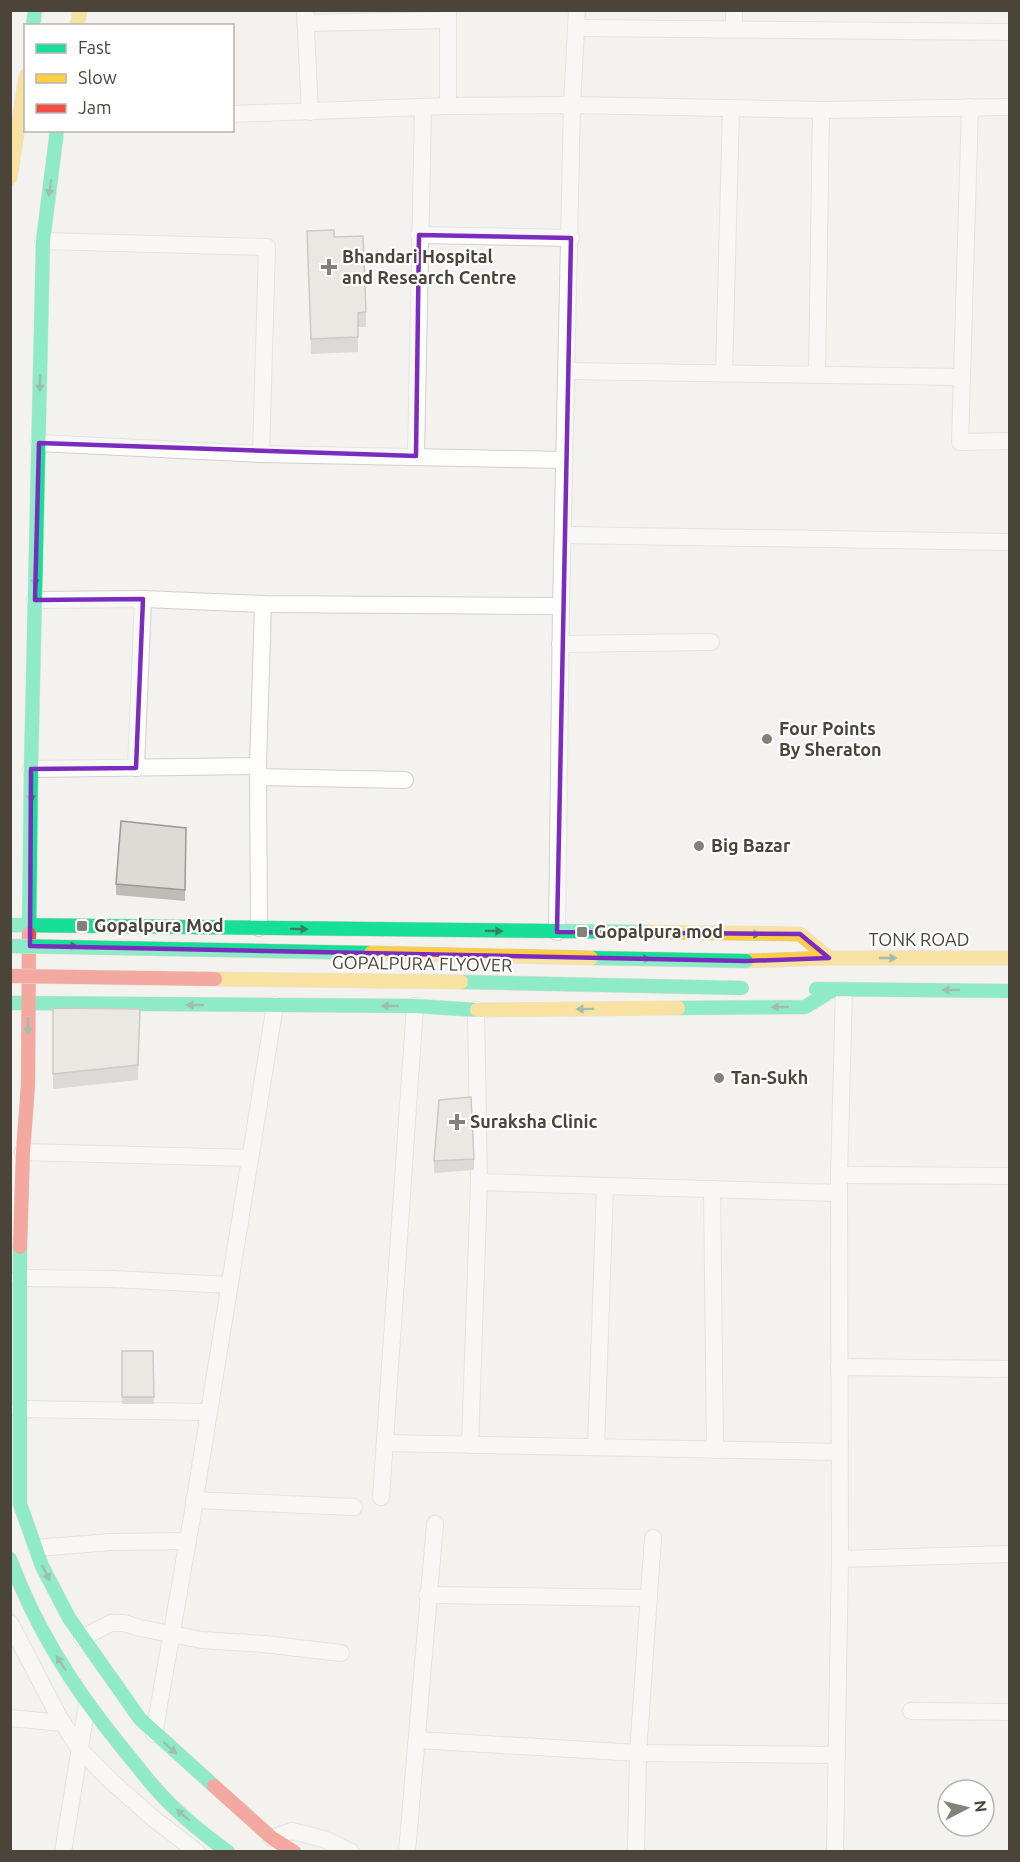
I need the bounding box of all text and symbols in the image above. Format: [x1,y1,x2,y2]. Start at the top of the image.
legend [24,24,234,132]
text: Fast [78,37,111,57]
text: Slow [78,67,117,87]
text: Jam [78,97,112,117]
one-way arrow [45,179,54,198]
place label: Bhandari Hospital and Research Centre [342,246,516,287]
marker: Bhandari Hospital and Research Centre [320,258,338,276]
one-way arrow [35,374,45,393]
one-way arrow [31,568,40,587]
place label: Four Points By Sheraton [779,718,882,759]
marker: Four Points By Sheraton [760,732,774,746]
one-way arrow [26,784,36,803]
place label: Big Bazar [711,835,791,855]
marker: Big Bazar [692,839,706,853]
place label: Gopalpura Mod [94,915,224,935]
marker: Gopalpura Mod [75,919,89,933]
place label: Gopalpura mod [594,921,723,941]
one-way arrow [290,924,309,934]
marker: Gopalpura mod [575,925,589,939]
one-way arrow [485,926,504,936]
one-way arrow [743,929,762,939]
street label: TONK ROAD [869,929,970,949]
one-way arrow [59,941,78,951]
street label: GOPALPURA FLYOVER [332,951,512,975]
one-way arrow [878,953,897,963]
one-way arrow [632,954,651,963]
one-way arrow [942,986,961,995]
one-way arrow [185,1000,204,1010]
one-way arrow [380,1001,399,1011]
one-way arrow [770,1002,789,1012]
one-way arrow [575,1004,594,1014]
one-way arrow [24,1017,33,1036]
place label: Tan-Sukh [731,1067,808,1087]
marker: Tan-Sukh [712,1071,726,1085]
place label: Suraksha Clinic [470,1111,597,1131]
marker: Suraksha Clinic [448,1113,466,1131]
one-way arrow [41,1565,50,1582]
one-way arrow [56,1655,67,1671]
one-way arrow [162,1741,177,1754]
north arrow [936,1778,996,1838]
text: N [971,1799,991,1813]
one-way arrow [175,1808,190,1822]

